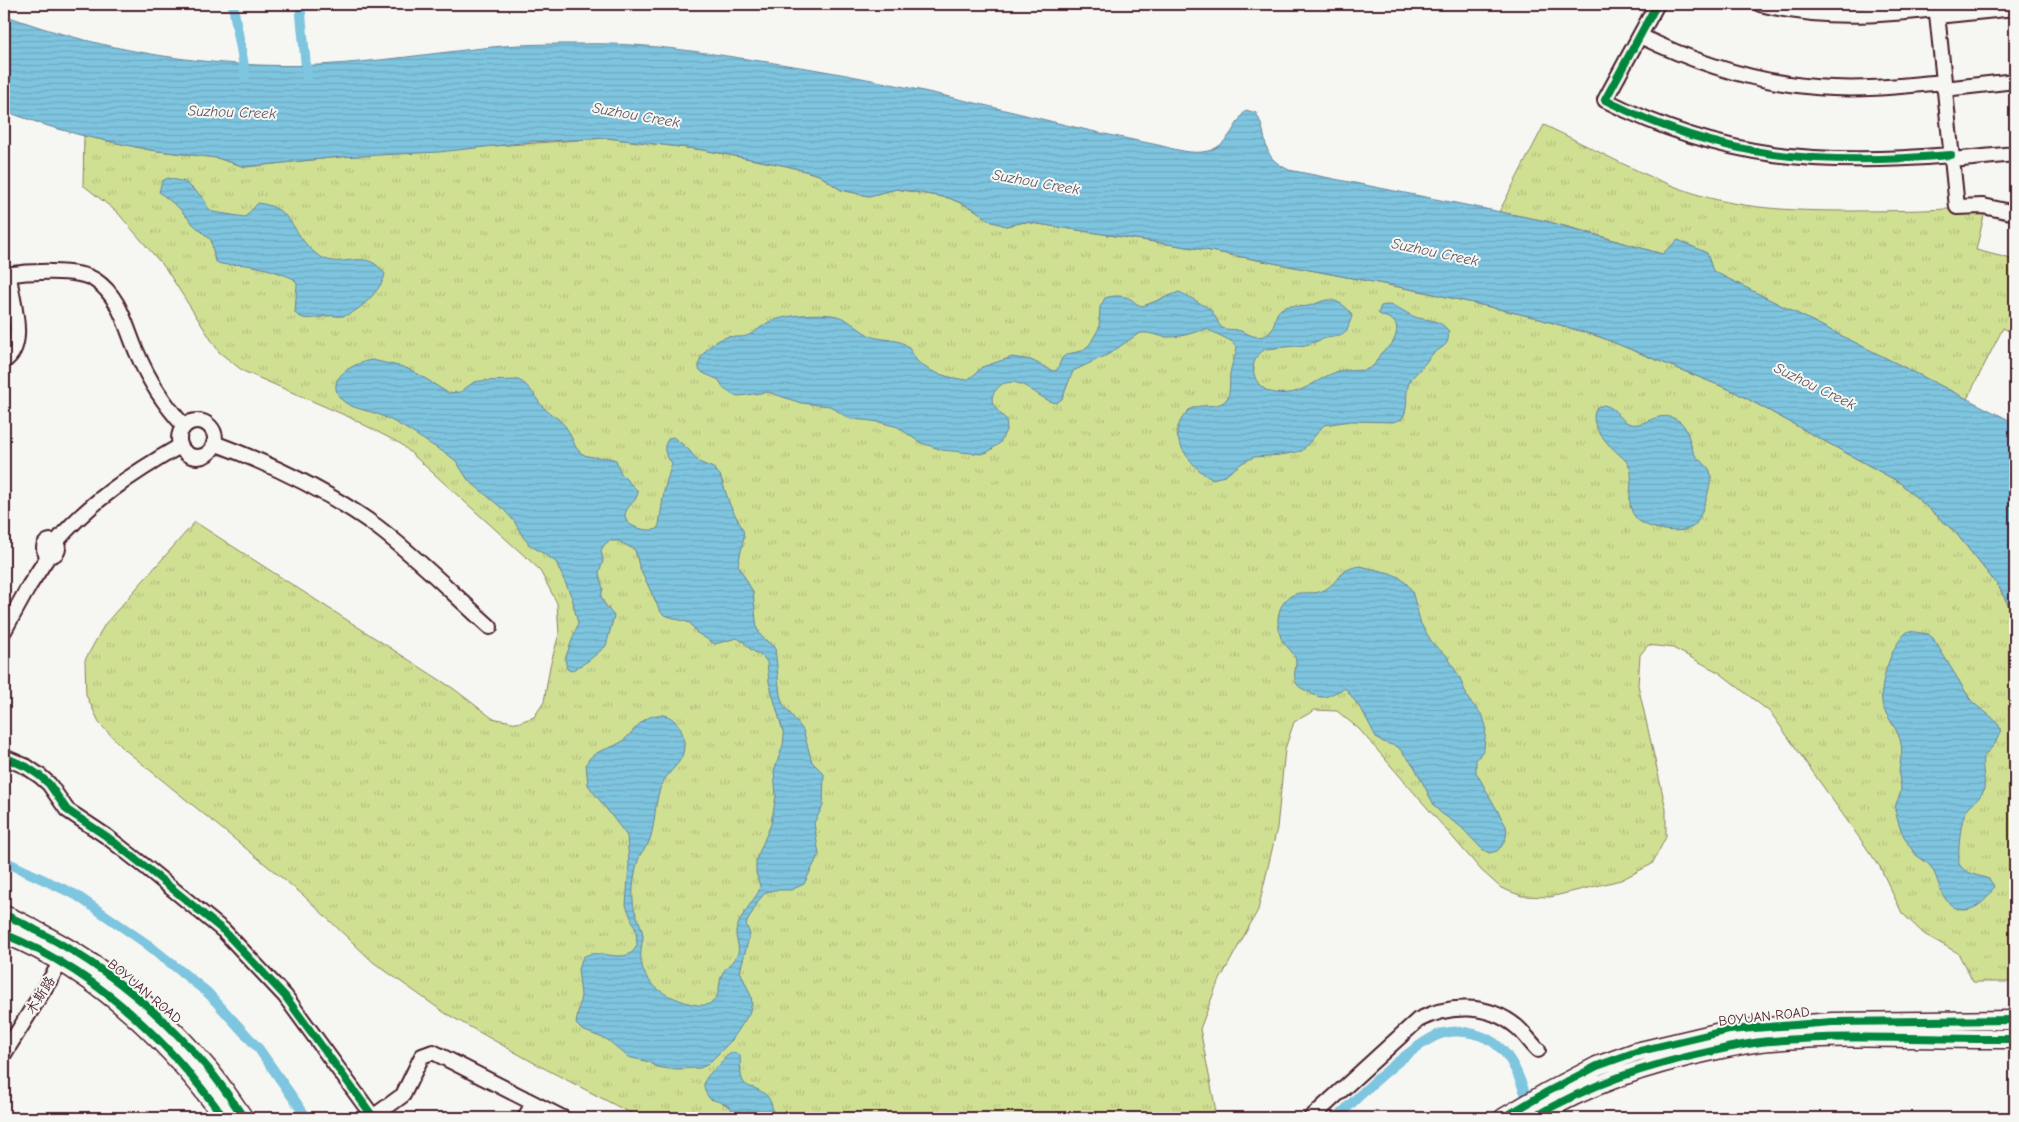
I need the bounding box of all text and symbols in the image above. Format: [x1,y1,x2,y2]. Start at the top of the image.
water label: Suzhou Creek [591,98,682,132]
water label: Suzhou Creek [188,101,277,123]
water label: Suzhou Creek [991,165,1082,199]
water label: Suzhou Creek [1390,234,1481,270]
water label: Suzhou Creek [1771,359,1859,414]
street label: BOYUAN ROAD [104,956,185,1027]
street label: 木斯路 [22,973,59,1018]
street label: BOYUAN ROAD [1718,1003,1811,1030]

